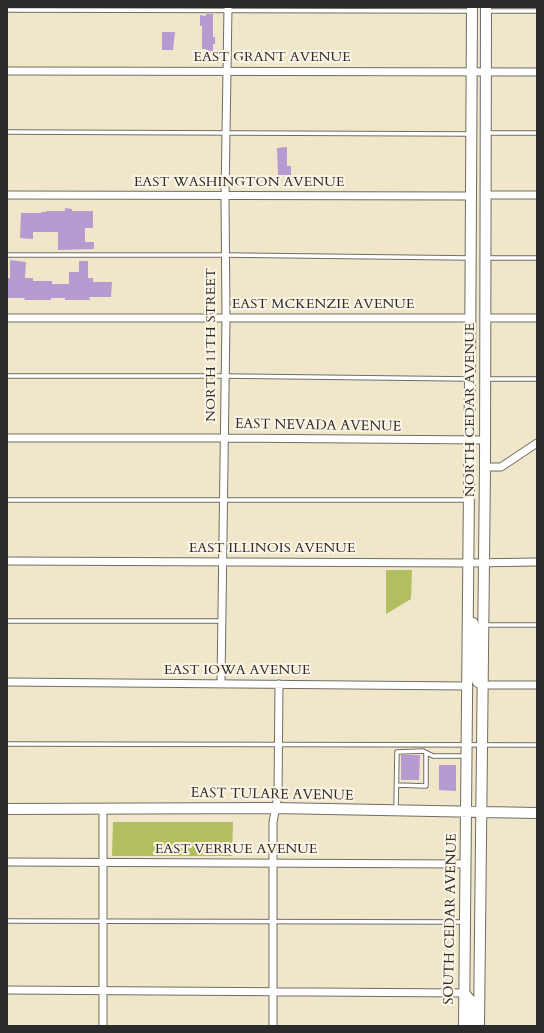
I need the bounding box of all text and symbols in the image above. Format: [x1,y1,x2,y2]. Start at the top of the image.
street label: EAST GRANT AVENUE [193,50,351,66]
street label: EAST WASHINGTON AVENUE [134,175,344,191]
street label: NORTH 11TH STREET [204,268,220,422]
street label: EAST MCKENZIE AVENUE [232,297,414,313]
street label: NORTH CEDAR AVENUE [463,323,479,497]
street label: EAST NEVADA AVENUE [235,416,401,436]
street label: EAST ILLINOIS AVENUE [189,541,355,557]
street label: EAST IOWA AVENUE [164,663,310,679]
street label: EAST TULARE AVENUE [190,785,354,805]
street label: SOUTH CEDAR AVENUE [441,833,461,1005]
street label: EAST VERRUE AVENUE [155,842,317,858]

